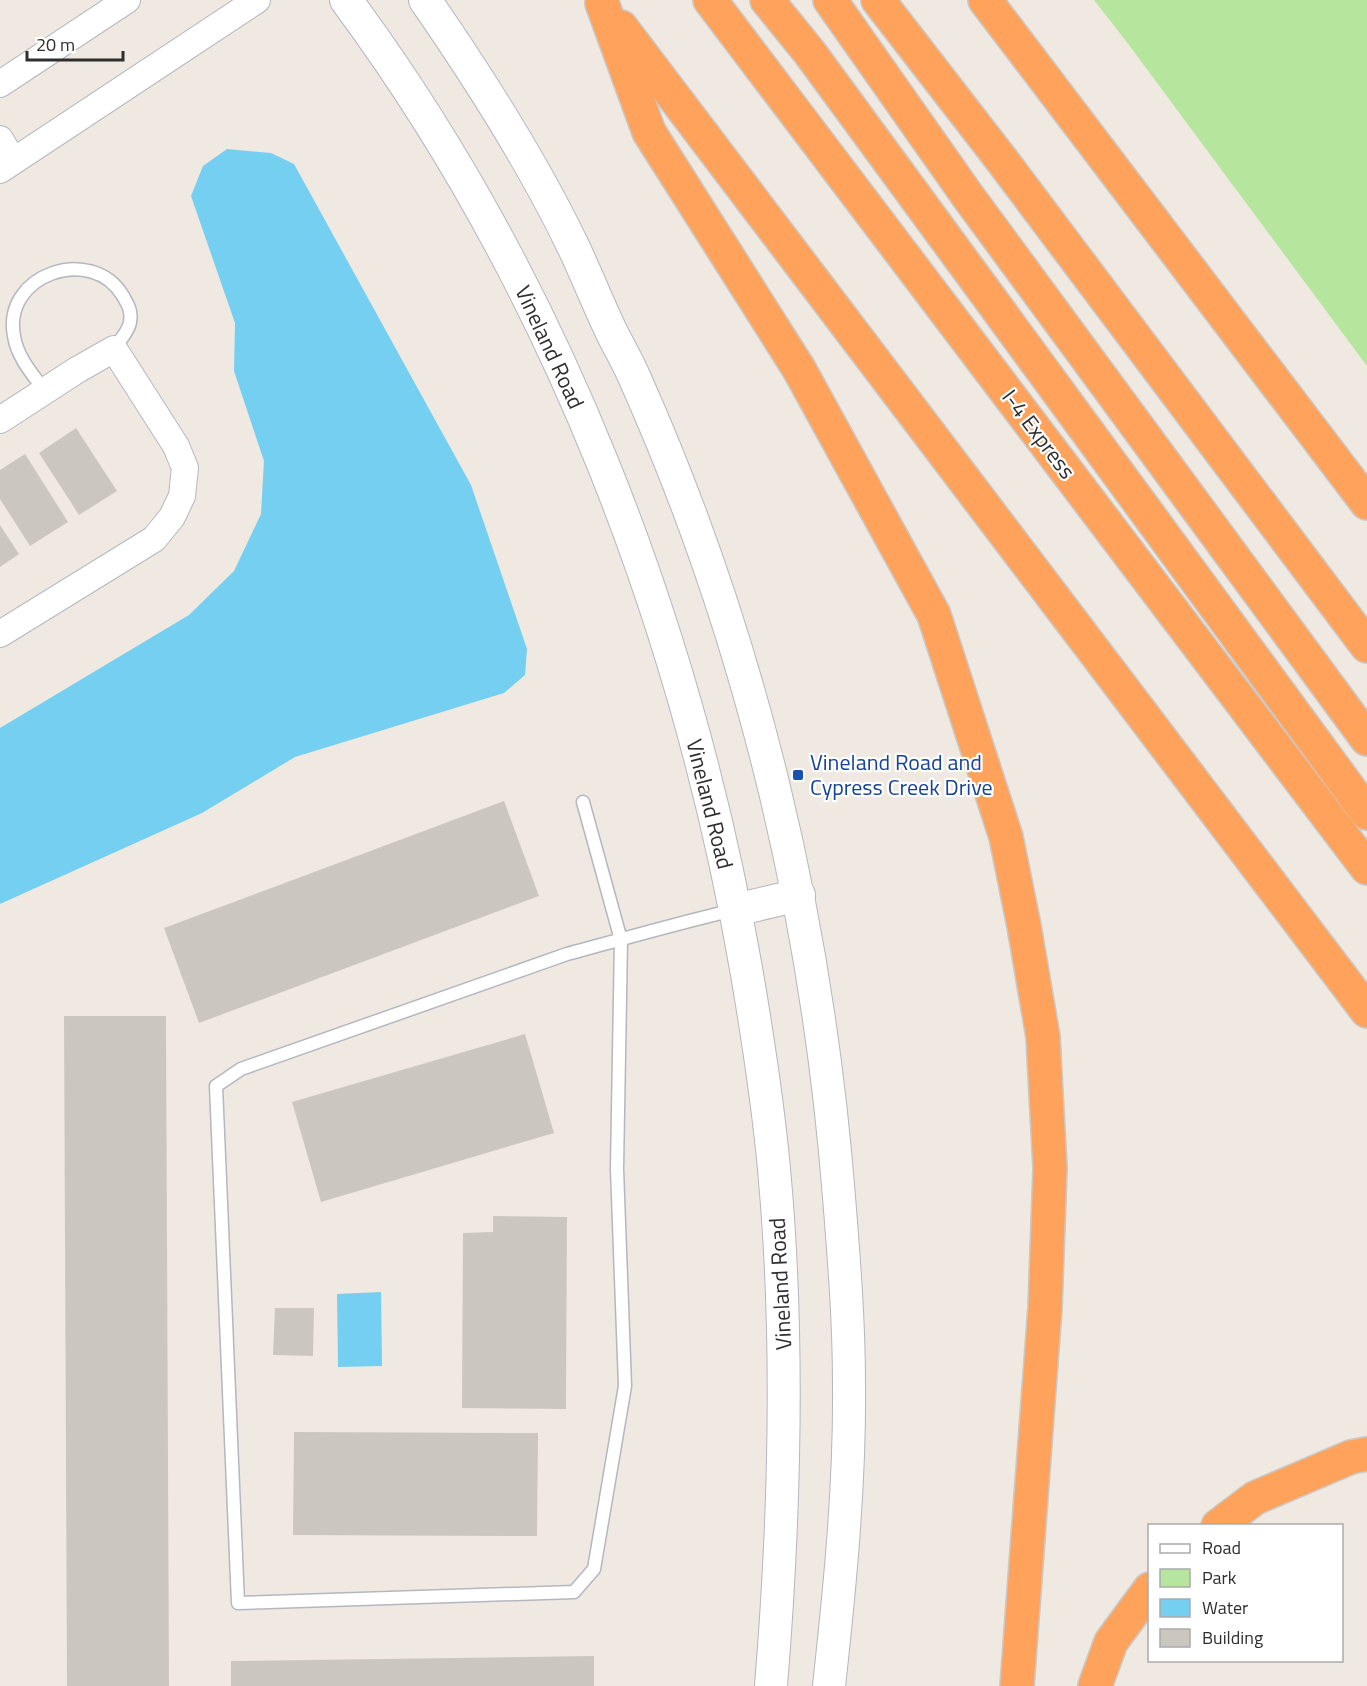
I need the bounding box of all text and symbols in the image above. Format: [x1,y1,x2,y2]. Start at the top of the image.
scale bar [27,24,123,62]
text: 20 m [36,31,75,58]
street label: Vineland Road [507,280,593,414]
street label: I-4 Express [994,382,1084,486]
street label: Vineland Road [677,736,743,872]
place label: Vineland Road and Cypress Creek Drive [810,745,993,804]
marker: Vineland Road and Cypress Creek Drive [791,768,805,782]
street label: Vineland Road [760,1217,800,1351]
legend [1148,1524,1343,1662]
text: Road [1202,1534,1241,1561]
text: Park [1202,1564,1237,1591]
text: Water [1202,1594,1248,1621]
text: Building [1202,1624,1263,1651]

